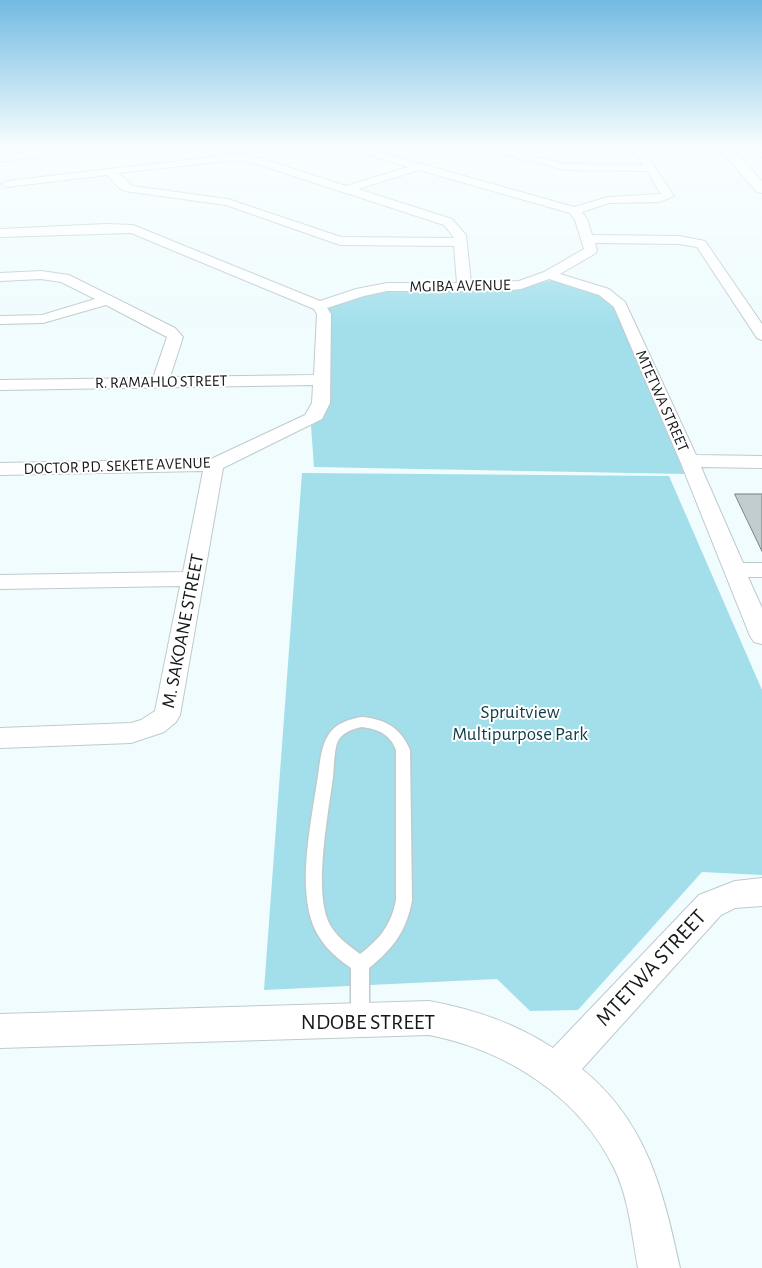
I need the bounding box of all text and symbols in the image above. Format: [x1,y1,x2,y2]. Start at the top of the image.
street label: MGIBA AVENUE [409,276,511,296]
street label: MTETWA STREET [631,347,693,455]
street label: R. RAMAHLO STREET [95,371,227,393]
street label: DOCTOR P.D. SEKETE AVENUE [23,453,211,479]
street label: M. SAKOANE STREET [157,552,209,710]
park label: Spruitview Multipurpose Park [452,701,588,745]
street label: MTETWA STREET [590,904,712,1032]
street label: NDOBE STREET [301,1009,435,1035]

